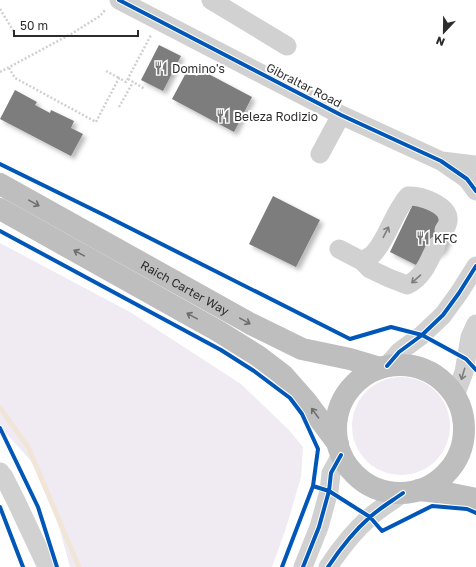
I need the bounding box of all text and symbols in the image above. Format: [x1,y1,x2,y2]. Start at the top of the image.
scale bar [14,12,138,38]
north arrow [424,12,464,52]
text: 50 m [20,18,48,33]
text: N [434,34,446,49]
restaurant icon: Domino's [153,60,169,76]
street label: Gibraltar Road [264,60,344,110]
place label: Domino's [172,61,225,76]
restaurant icon: Beleza Rodizio [215,108,231,124]
place label: Beleza Rodizio [234,109,318,124]
one-way arrow [28,200,40,208]
one-way arrow [383,226,391,238]
restaurant icon: KFC [415,230,431,246]
place label: KFC [434,231,458,246]
one-way arrow [73,249,85,256]
street label: Raich Carter Way [138,257,232,318]
one-way arrow [410,275,421,283]
one-way arrow [186,312,198,320]
one-way arrow [239,318,251,326]
one-way arrow [459,367,466,380]
one-way arrow [311,408,319,419]

